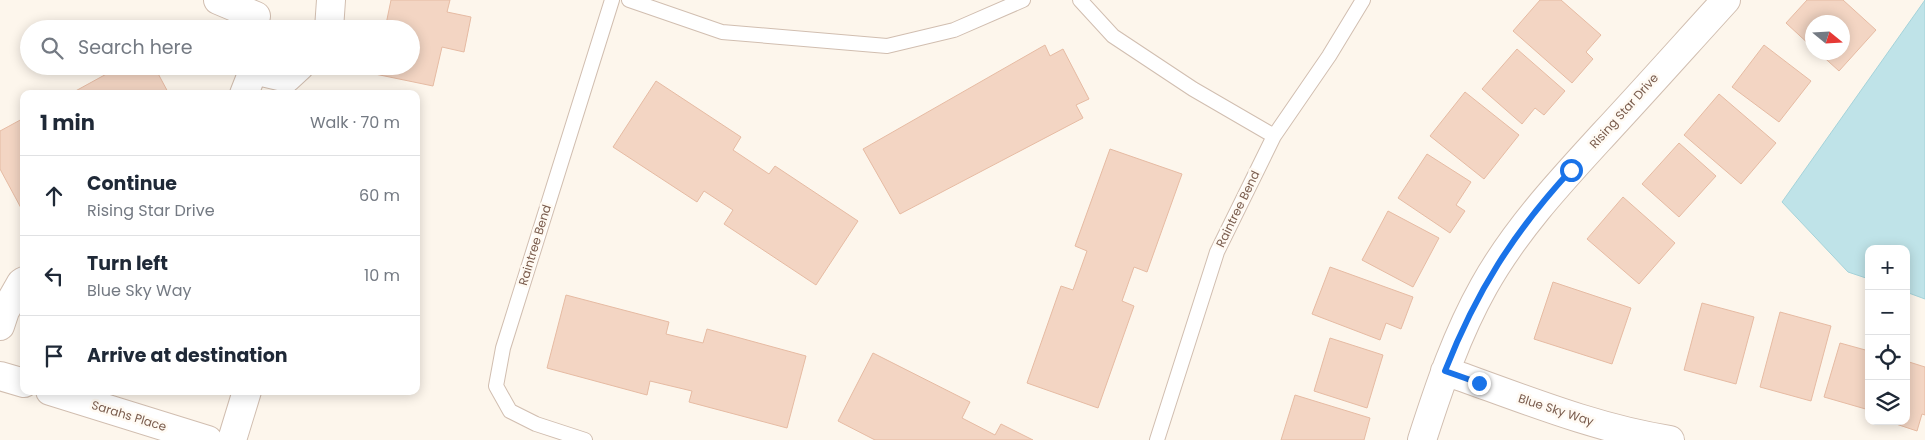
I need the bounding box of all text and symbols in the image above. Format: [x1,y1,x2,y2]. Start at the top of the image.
north arrow [1805,15,1850,60]
search box [20,20,420,75]
icon: search [38,34,66,62]
text: Search here [78,34,192,61]
street label: Rising Star Drive [1585,69,1662,152]
text: 1 min [40,108,95,137]
text: Walk · 70 m [310,111,400,134]
route start [1560,159,1583,182]
street label: Raintree Bend [1212,168,1264,250]
text: Continue [87,170,177,197]
icon: ahead [40,182,68,210]
text: 60 m [359,184,400,207]
text: Rising Star Drive [87,199,215,222]
street label: Raintree Bend [514,202,555,287]
map controls [1865,245,1910,425]
button: + [1865,245,1910,290]
text: Turn left [87,250,168,277]
icon: left [40,262,68,290]
text: 10 m [364,264,400,287]
text: Blue Sky Way [87,279,192,302]
button: − [1865,290,1910,335]
button: locate [1865,335,1910,380]
icon: arrive [40,342,68,370]
text: Arrive at destination [87,342,288,369]
route end [1468,372,1491,395]
button: layers [1865,380,1910,425]
street label: Blue Sky Way [1516,389,1596,430]
street label: Sarahs Place [90,396,169,435]

